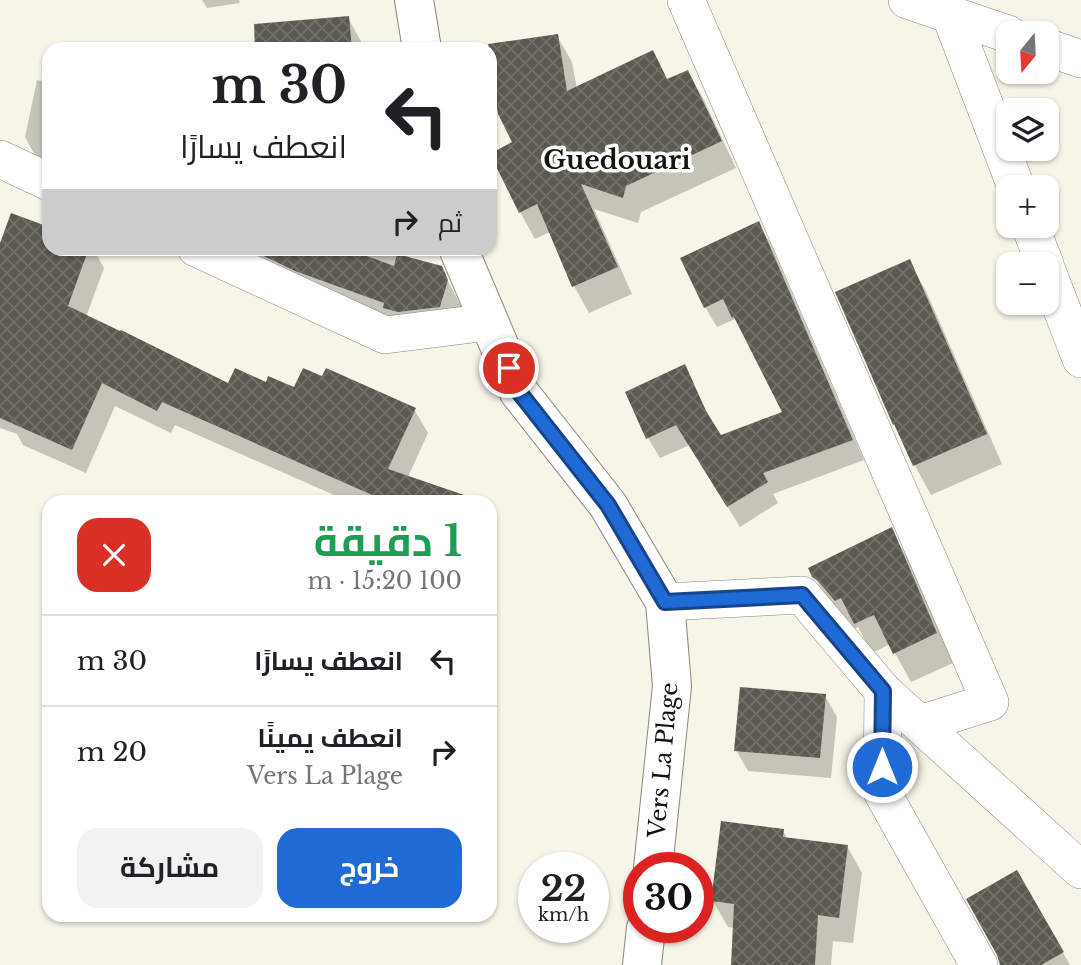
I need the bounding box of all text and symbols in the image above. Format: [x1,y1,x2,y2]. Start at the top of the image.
north arrow [996,21,1059,84]
map controls [996,21,1059,315]
text: 30 m [212,55,347,116]
icon: left [371,70,462,161]
button: layers [996,98,1059,161]
text: انعطف يسارًا [180,127,347,167]
district label: Guedouari [543,144,691,176]
button: + [996,175,1059,238]
icon: right [386,203,424,241]
text: ثم [438,207,462,239]
button: − [996,252,1059,315]
pin [479,338,539,398]
icon: arrive [490,349,528,387]
text: 1 دقيقة [314,515,462,567]
button: close [77,518,151,592]
text: 100 m · 15:20 [307,567,462,595]
icon: left [424,642,462,680]
text: 30 m [77,645,147,677]
text: انعطف يسارًا [254,645,403,677]
street label: Vers La Plage [642,681,684,840]
text: انعطف يمينًا [257,722,403,754]
position arrow [845,730,919,804]
icon: right [424,733,462,771]
text: 20 m [77,736,147,768]
text: Vers La Plage [247,762,403,790]
button: مشاركة [77,828,263,908]
button: خروج [277,828,462,908]
speed limit sign: 30 [623,852,714,943]
text: 22 [541,867,586,910]
text: km/h [538,904,589,926]

